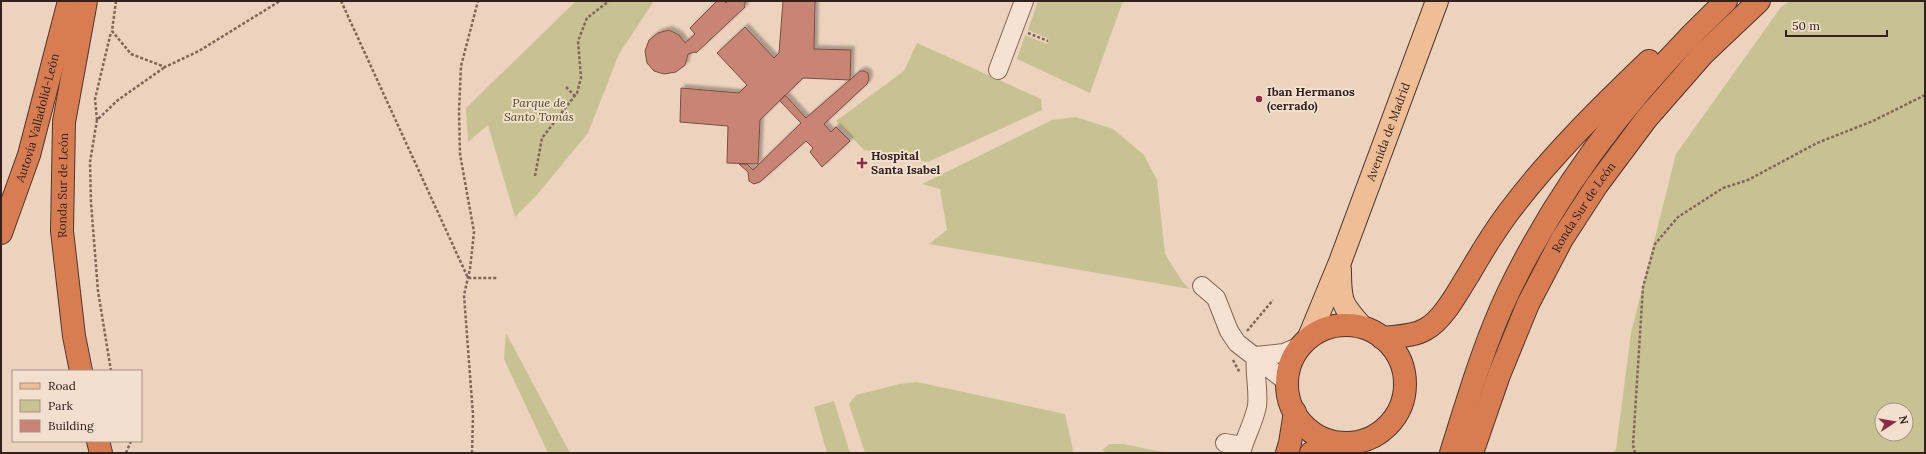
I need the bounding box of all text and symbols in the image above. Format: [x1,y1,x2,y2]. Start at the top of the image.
scale bar [1786,12,1887,38]
text: 50 m [1792,18,1820,33]
street label: Autovía Valladolid-León [12,52,62,185]
street label: Avenida de Madrid [1362,80,1413,184]
place label: Iban Hermanos (cerrado) [1267,84,1355,114]
marker: Iban Hermanos (cerrado) [1254,94,1264,104]
park label: Parque de Santo Tomás [504,95,574,124]
street label: Ronda Sur de León [54,133,71,239]
place label: Hospital Santa Isabel [871,148,940,177]
marker: Hospital Santa Isabel [856,157,868,169]
street label: Ronda Sur de León [1548,159,1619,255]
legend [12,370,142,442]
text: Road [48,378,76,393]
text: Park [48,398,74,413]
north arrow [1874,402,1914,442]
text: N [1896,414,1912,426]
text: Building [48,418,94,433]

